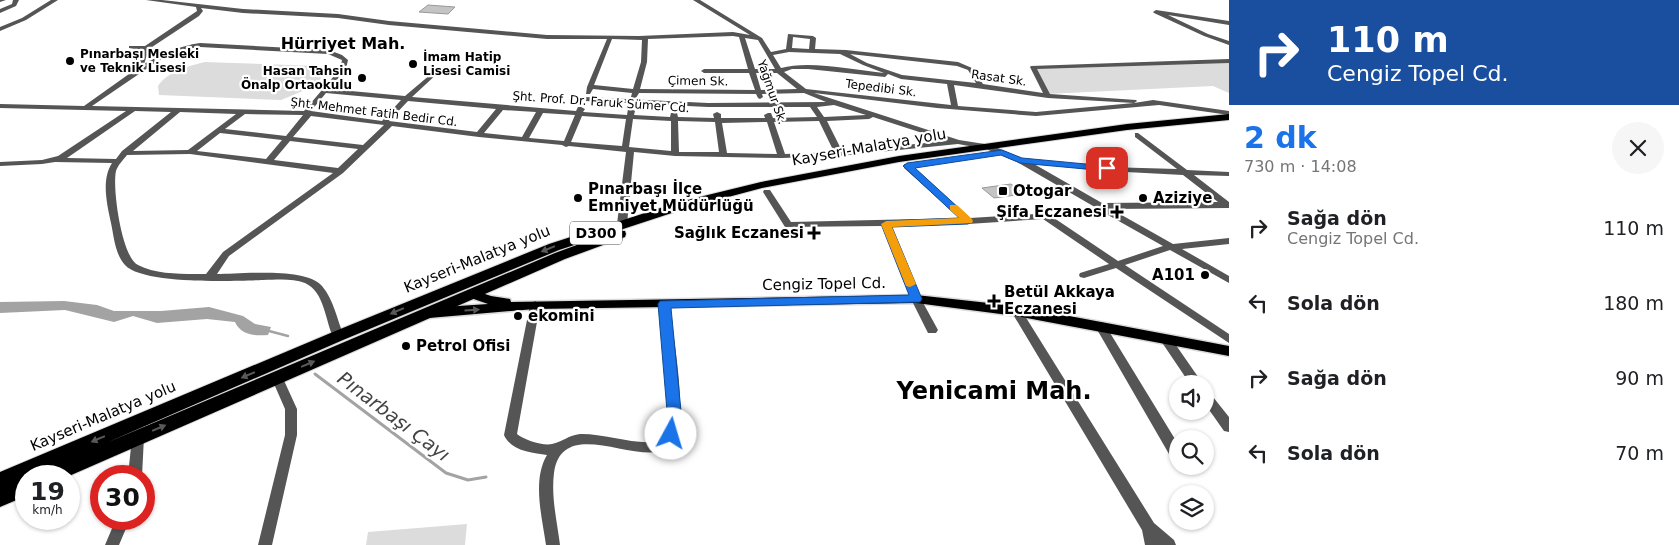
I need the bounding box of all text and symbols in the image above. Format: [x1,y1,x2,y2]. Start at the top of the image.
icon: right [1244,20,1309,85]
text: 110 m [1327,20,1449,60]
district label: Hürriyet Mah. [281,34,405,53]
place label: Pınarbaşı Mesleki ve Teknik Lisesi [80,47,199,75]
place label: İmam Hatip Lisesi Camisi [423,49,510,78]
marker: Pınarbaşı Mesleki ve Teknik Lisesi [64,55,76,67]
street label: Yağmur Sk. [754,57,790,126]
marker: İmam Hatip Lisesi Camisi [407,58,419,70]
text: Cengiz Topel Cd. [1327,61,1509,86]
place label: Hasan Tahsin Önalp Ortaokulu [241,64,352,92]
street label: Rasat Sk. [970,67,1028,89]
marker: Hasan Tahsin Önalp Ortaokulu [356,72,368,84]
street label: Çimen Sk. [668,73,728,89]
street label: Tepedibi Sk. [844,77,917,99]
street label: Şht. Prof. Dr. Faruk Sümer Cd. [512,89,690,115]
street label: Şht. Mehmet Fatih Bedir Cd. [290,95,458,129]
text: 2 dk [1244,120,1317,155]
button: close [1612,122,1664,174]
street label: Kayseri-Malatya yolu [790,125,948,169]
pin [1086,147,1128,189]
icon: arrive [1093,154,1121,182]
text: 730 m · 14:08 [1244,157,1357,176]
place label: Pınarbaşı İlçe Emniyet Müdürlüğü [588,179,754,215]
place label: Otogar [1013,182,1072,200]
marker: Otogar [997,185,1009,197]
place label: Aziziye [1153,189,1212,207]
marker: Pınarbaşı İlçe Emniyet Müdürlüğü [572,192,584,204]
marker: Aziziye [1137,192,1149,204]
place label: Şifa Eczanesi [996,203,1107,221]
marker: Şifa Eczanesi [1111,206,1123,218]
text: Sağa dön [1287,207,1387,229]
icon: right [1244,214,1272,242]
text: 110 m [1603,217,1664,239]
street label: Kayseri-Malatya yolu [401,221,553,297]
road number: D300 [570,222,622,244]
place label: Sağlık Eczanesi [674,224,804,242]
marker: Sağlık Eczanesi [808,227,820,239]
text: Cengiz Topel Cd. [1287,229,1419,248]
one-way arrow [540,246,555,254]
place label: A101 [1152,266,1195,284]
marker: A101 [1199,269,1211,281]
street label: Cengiz Topel Cd. [762,274,886,294]
place label: Betül Akkaya Eczanesi [1004,283,1115,318]
icon: left [1244,289,1272,317]
text: Sola dön [1287,292,1380,314]
text: 180 m [1603,292,1664,314]
marker: Betül Akkaya Eczanesi [988,295,1000,307]
one-way arrow [464,305,480,313]
place label: ekomini [528,307,595,325]
one-way arrow [390,308,404,316]
marker: ekomini [512,310,524,322]
place label: Petrol Ofisi [416,337,510,355]
marker: Petrol Ofisi [400,340,412,352]
one-way arrow [301,359,315,367]
icon: right [1244,364,1272,392]
water label: Pınarbaşı Çayı [334,367,454,465]
text: Sağa dön [1287,367,1387,389]
text: 90 m [1615,367,1664,389]
one-way arrow [241,371,255,379]
map controls [1169,375,1214,530]
button: sound [1169,375,1214,420]
street label: Kayseri-Malatya yolu [28,377,178,455]
district label: Yenicami Mah. [895,377,1092,405]
position arrow [644,407,696,459]
one-way arrow [152,424,166,432]
button: search [1169,430,1214,475]
one-way arrow [91,435,105,443]
icon: left [1244,439,1272,467]
text: Sola dön [1287,442,1380,464]
text: 70 m [1615,442,1664,464]
speed limit sign: 30 [90,465,155,530]
text: 19 [30,477,65,506]
button: layers [1169,485,1214,530]
text: km/h [32,503,63,517]

